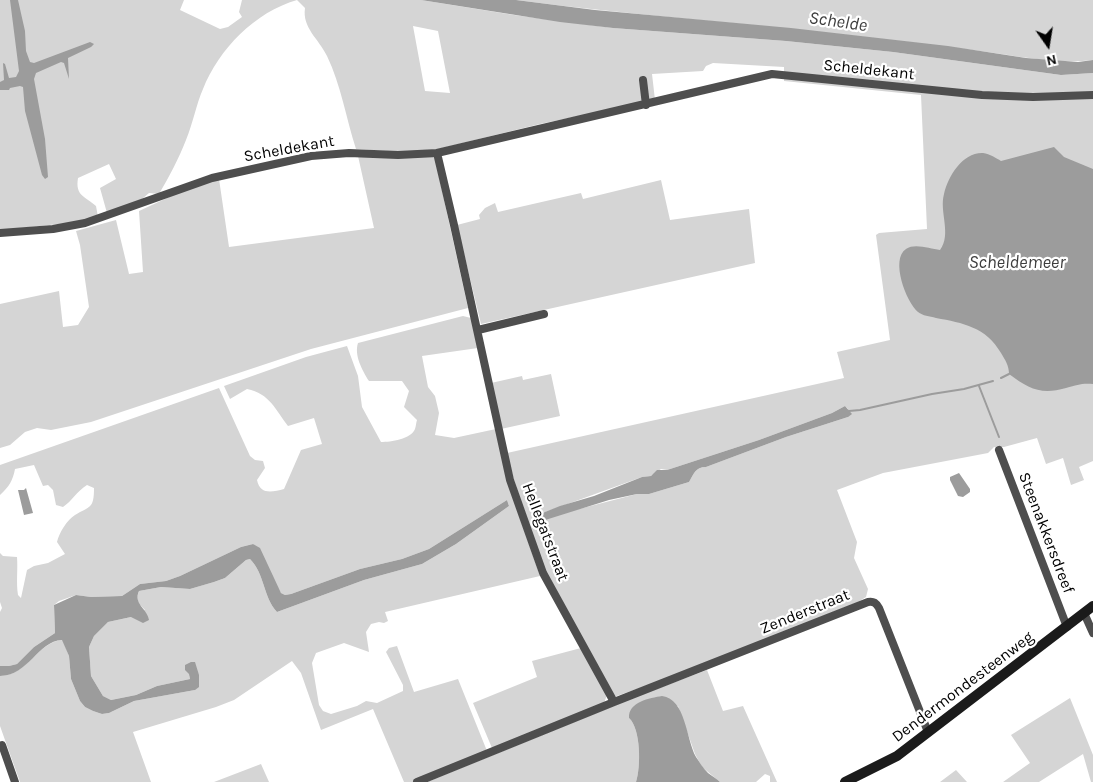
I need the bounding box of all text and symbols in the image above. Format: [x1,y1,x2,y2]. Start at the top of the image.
water label: Schelde [807,7,869,37]
north arrow [1023,20,1073,70]
text: N [1045,51,1058,70]
street label: Scheldekant [823,56,915,84]
street label: Scheldekant [242,132,336,166]
water label: Scheldemeer [969,252,1065,274]
street label: Steenakkersdreef [1014,470,1078,596]
street label: Hellegatstraat [517,480,573,584]
street label: Zenderstraat [758,585,852,639]
street label: Dendermondesteenweg [888,627,1038,747]

